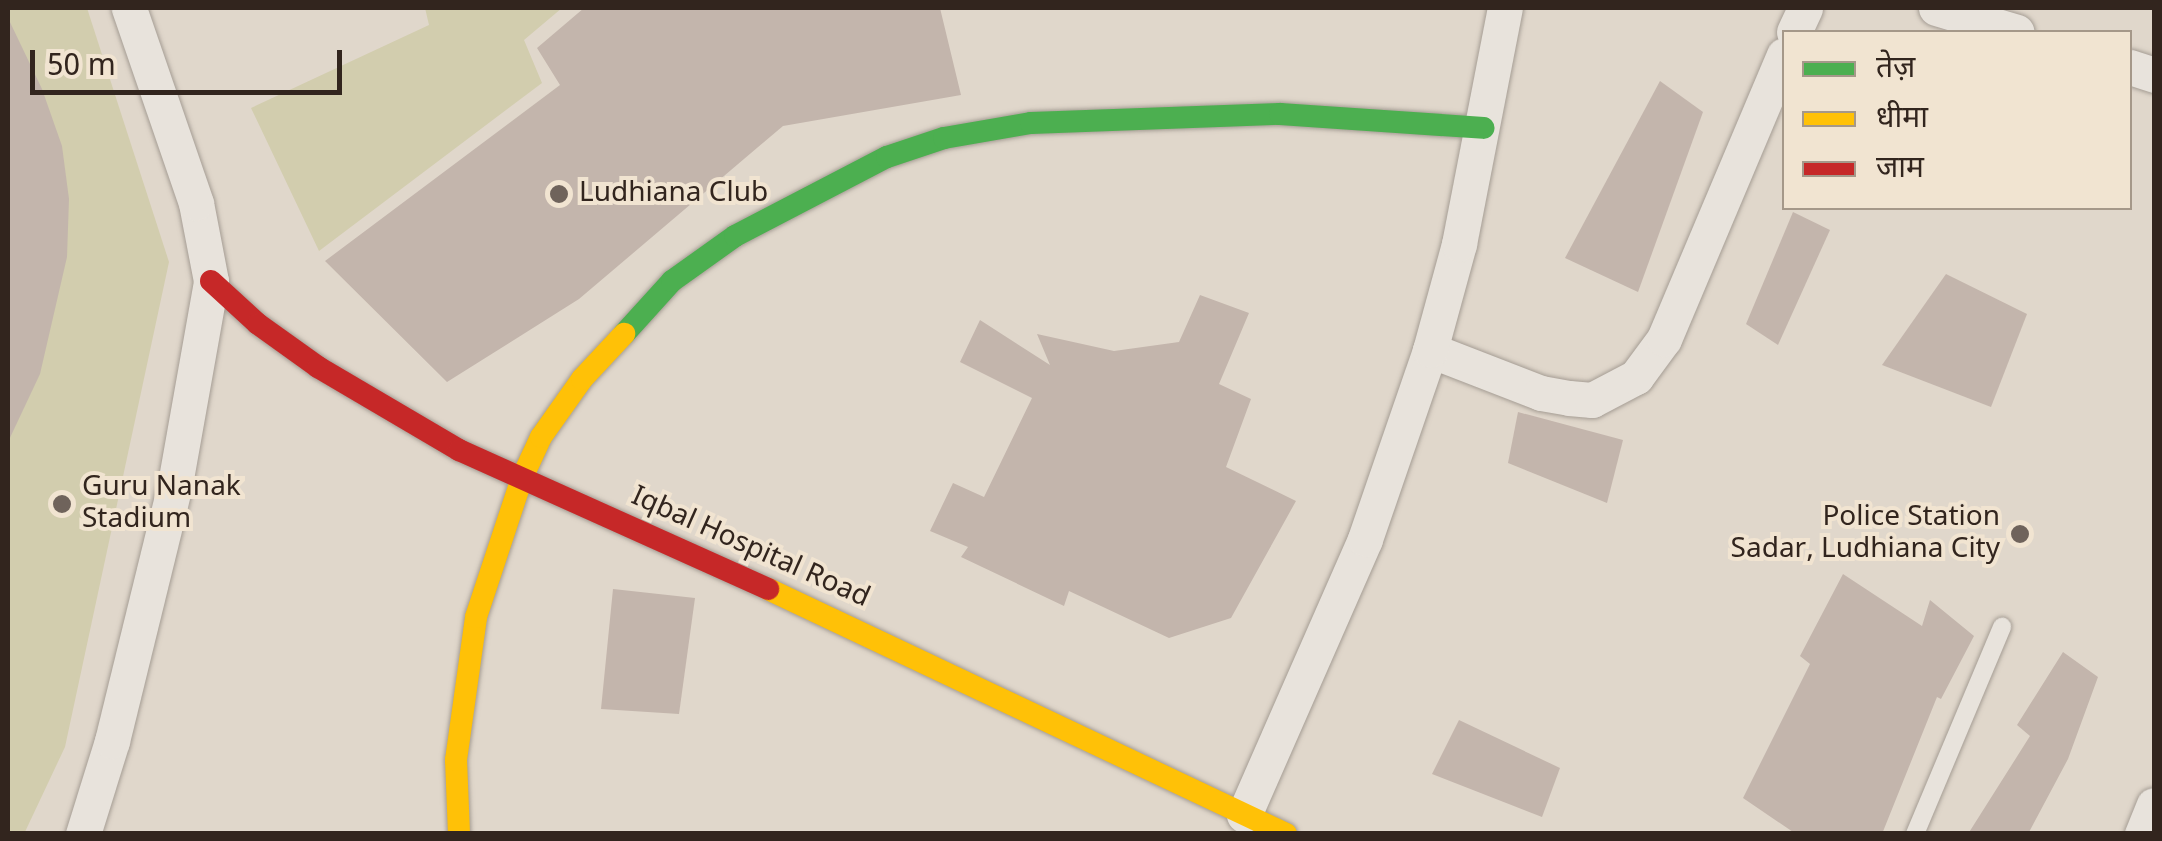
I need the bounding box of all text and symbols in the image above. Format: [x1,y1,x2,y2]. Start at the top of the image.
scale bar [35,30,348,92]
legend [1782,30,2132,210]
text: 50 m [47,48,116,87]
text: तेज़ [1876,50,1915,89]
text: धीमा [1876,100,1928,139]
text: जाम [1876,150,1924,189]
place label: Ludhiana Club [579,177,768,211]
marker: Ludhiana Club [548,183,570,205]
place label: Guru Nanak Stadium [82,471,241,537]
street label: Iqbal Hospital Road [626,480,874,616]
marker: Guru Nanak Stadium [51,493,73,515]
place label: Police Station Sadar, Ludhiana City [1731,501,2000,567]
marker: Police Station Sadar, Ludhiana City [2009,523,2031,545]

